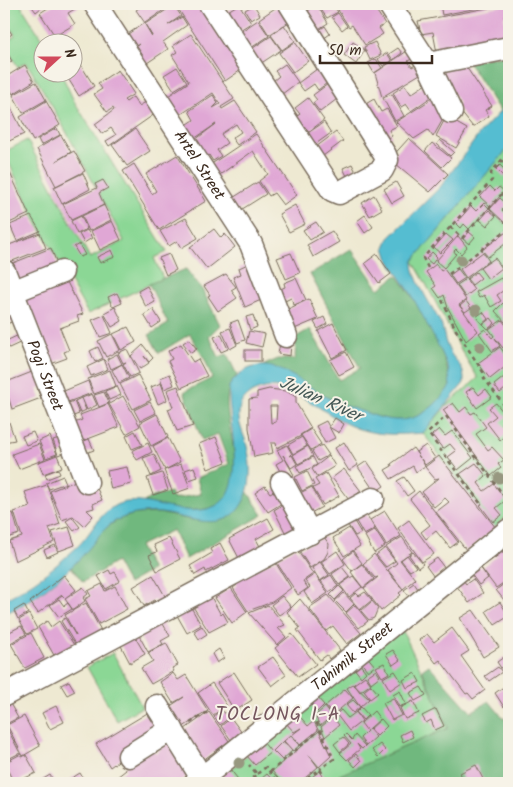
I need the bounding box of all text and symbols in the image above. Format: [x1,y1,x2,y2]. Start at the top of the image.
north arrow [32,32,82,82]
scale bar [320,32,433,64]
text: 50 m [328,39,362,63]
text: N [57,46,81,62]
street label: Artel Street [168,125,232,206]
street label: Pogi Street [20,336,71,415]
water label: Julian River [274,369,370,433]
street label: Tahimik Street [306,615,400,698]
district label: TOCLONG I-A [216,700,340,730]

